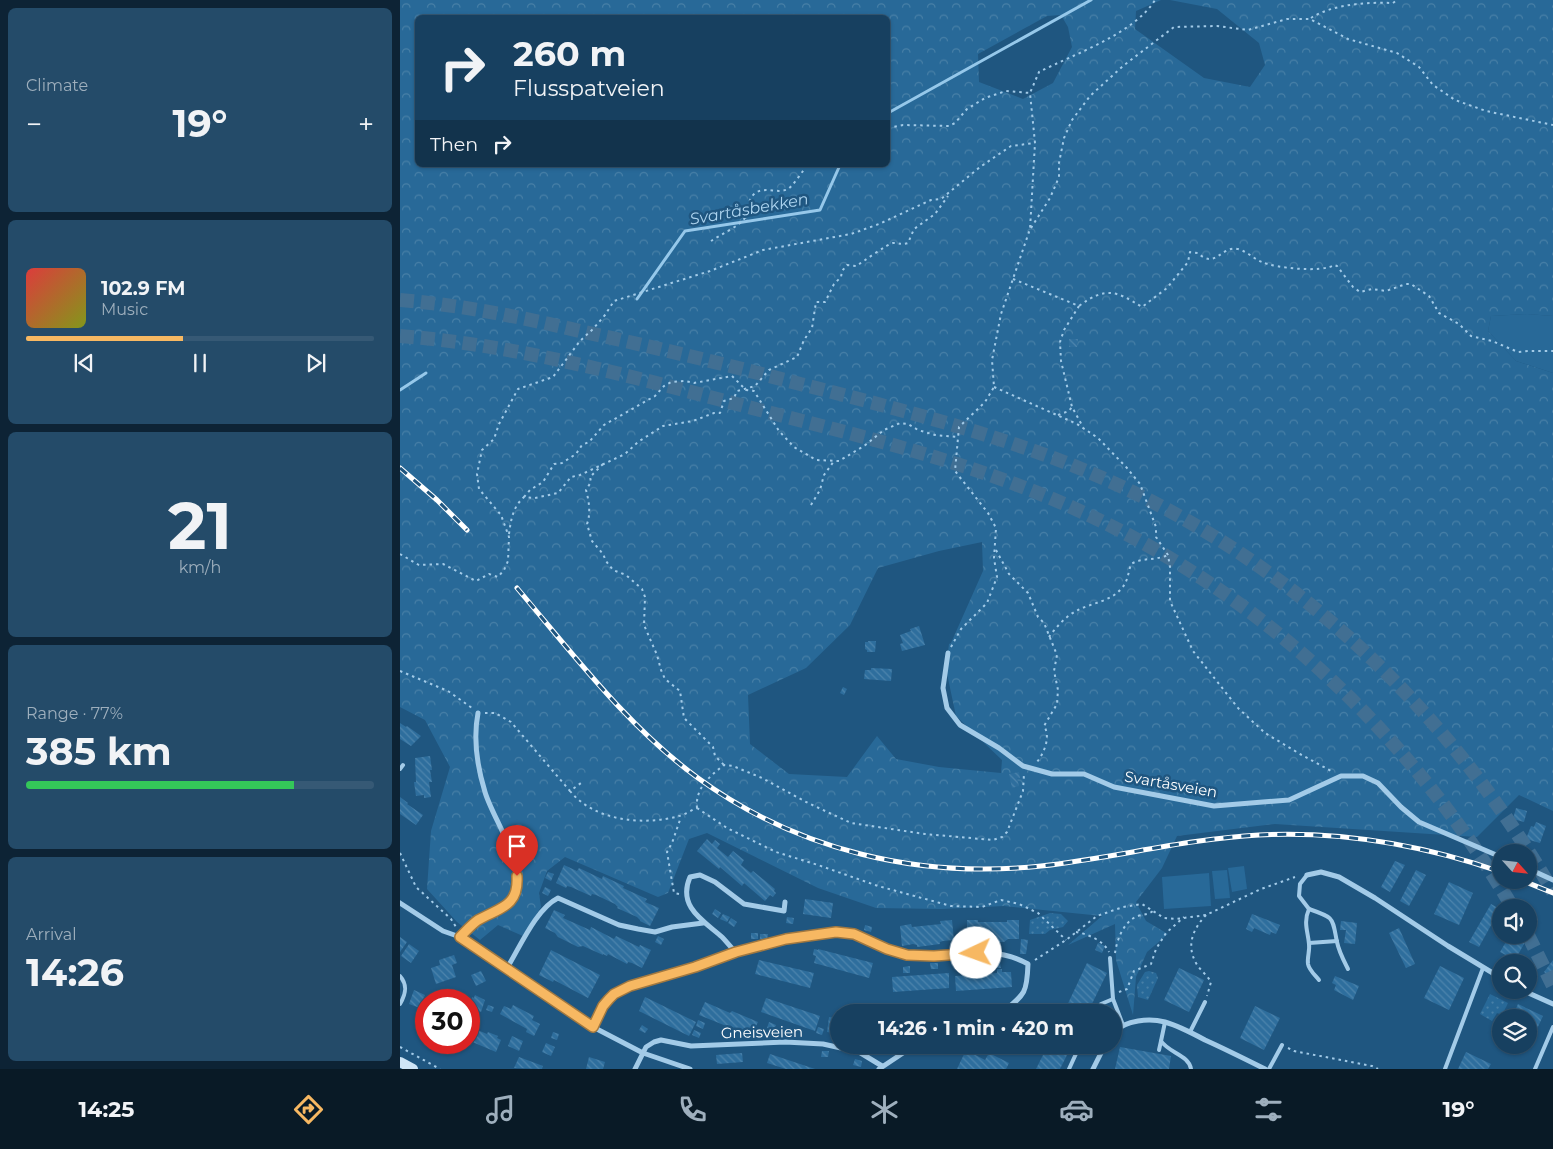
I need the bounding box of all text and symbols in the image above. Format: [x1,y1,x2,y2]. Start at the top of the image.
text: 260 m [513,32,626,75]
icon: right [430,35,495,100]
text: Flusspatveien [513,75,665,102]
text: Climate [26,76,88,95]
text: 19° [173,100,228,147]
text: − [26,107,42,141]
text: + [358,107,374,141]
icon: right [488,130,516,158]
text: Then [430,133,478,156]
water label: Svartåsbekken [688,189,810,229]
text: 102.9 FM [101,277,185,300]
text: Music [101,300,148,319]
icon: previous [70,349,98,377]
icon: pause [186,349,214,377]
icon: next [302,349,330,377]
text: 21 [168,486,232,565]
text: km/h [179,558,221,577]
text: Range · 77% [26,704,123,723]
text: 385 km [26,728,172,775]
street label: Svartåsveien [1123,766,1219,802]
pin [496,825,538,876]
icon: arrive [503,832,531,860]
north arrow [1492,844,1538,889]
map controls [1492,844,1537,1054]
button: sound [1492,899,1537,944]
text: Arrival [26,925,76,944]
position arrow [949,926,1001,978]
text: 14:26 [26,949,124,996]
button: search [1492,954,1537,999]
speed limit sign: 30 [415,989,480,1054]
button: layers [1492,1009,1537,1054]
text: 14:26 · 1 min · 420 m [878,1017,1074,1040]
street label: Gneisveien [721,1022,803,1042]
icon: directions [291,1092,326,1127]
icon: music [483,1092,518,1127]
icon: phone [675,1092,710,1127]
icon: climate [867,1092,902,1127]
icon: car [1059,1092,1094,1127]
icon: filters [1251,1092,1286,1127]
text: 14:25 [78,1096,134,1123]
text: 19° [1443,1096,1474,1123]

